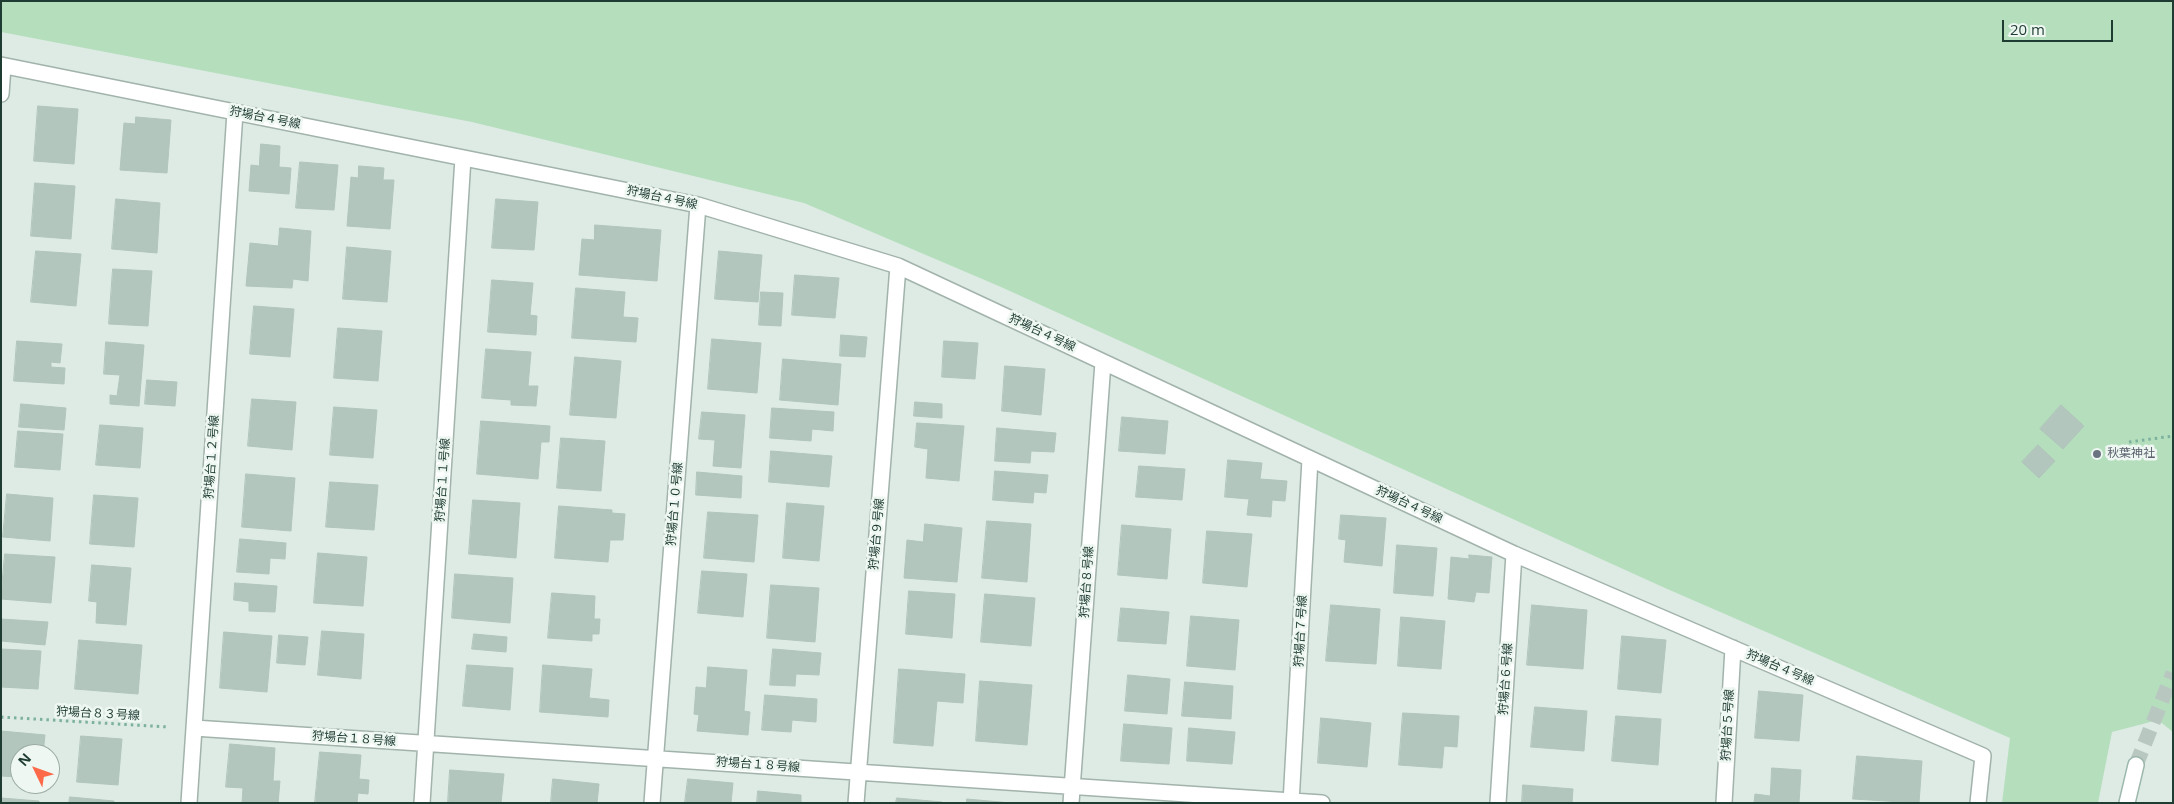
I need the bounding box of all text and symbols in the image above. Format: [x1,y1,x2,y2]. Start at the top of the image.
scale bar [2004,10,2115,42]
text: 20 m [2010,19,2045,39]
street label: 狩場台４号線 [228,104,302,132]
street label: 狩場台４号線 [625,183,699,213]
street label: 狩場台４号線 [1006,311,1078,355]
street label: 狩場台１２号線 [202,415,222,499]
street label: 狩場台１１号線 [433,438,453,522]
place label: 秋葉神社 [2107,447,2155,461]
marker: 秋葉神社 [2091,448,2103,460]
street label: 狩場台１０号線 [664,462,686,546]
street label: 狩場台４号線 [1373,483,1445,527]
street label: 狩場台９号線 [867,498,887,570]
street label: 狩場台８号線 [1077,546,1097,618]
street label: 狩場台７号線 [1292,595,1310,667]
street label: 狩場台６号線 [1496,643,1516,715]
street label: 狩場台４号線 [1744,647,1816,689]
street label: 狩場台５号線 [1719,689,1737,761]
street label: 狩場台８３号線 [56,705,140,723]
street label: 狩場台１８号線 [312,729,396,749]
north arrow [10,744,60,794]
text: N [13,749,35,770]
street label: 狩場台１８号線 [716,755,800,775]

